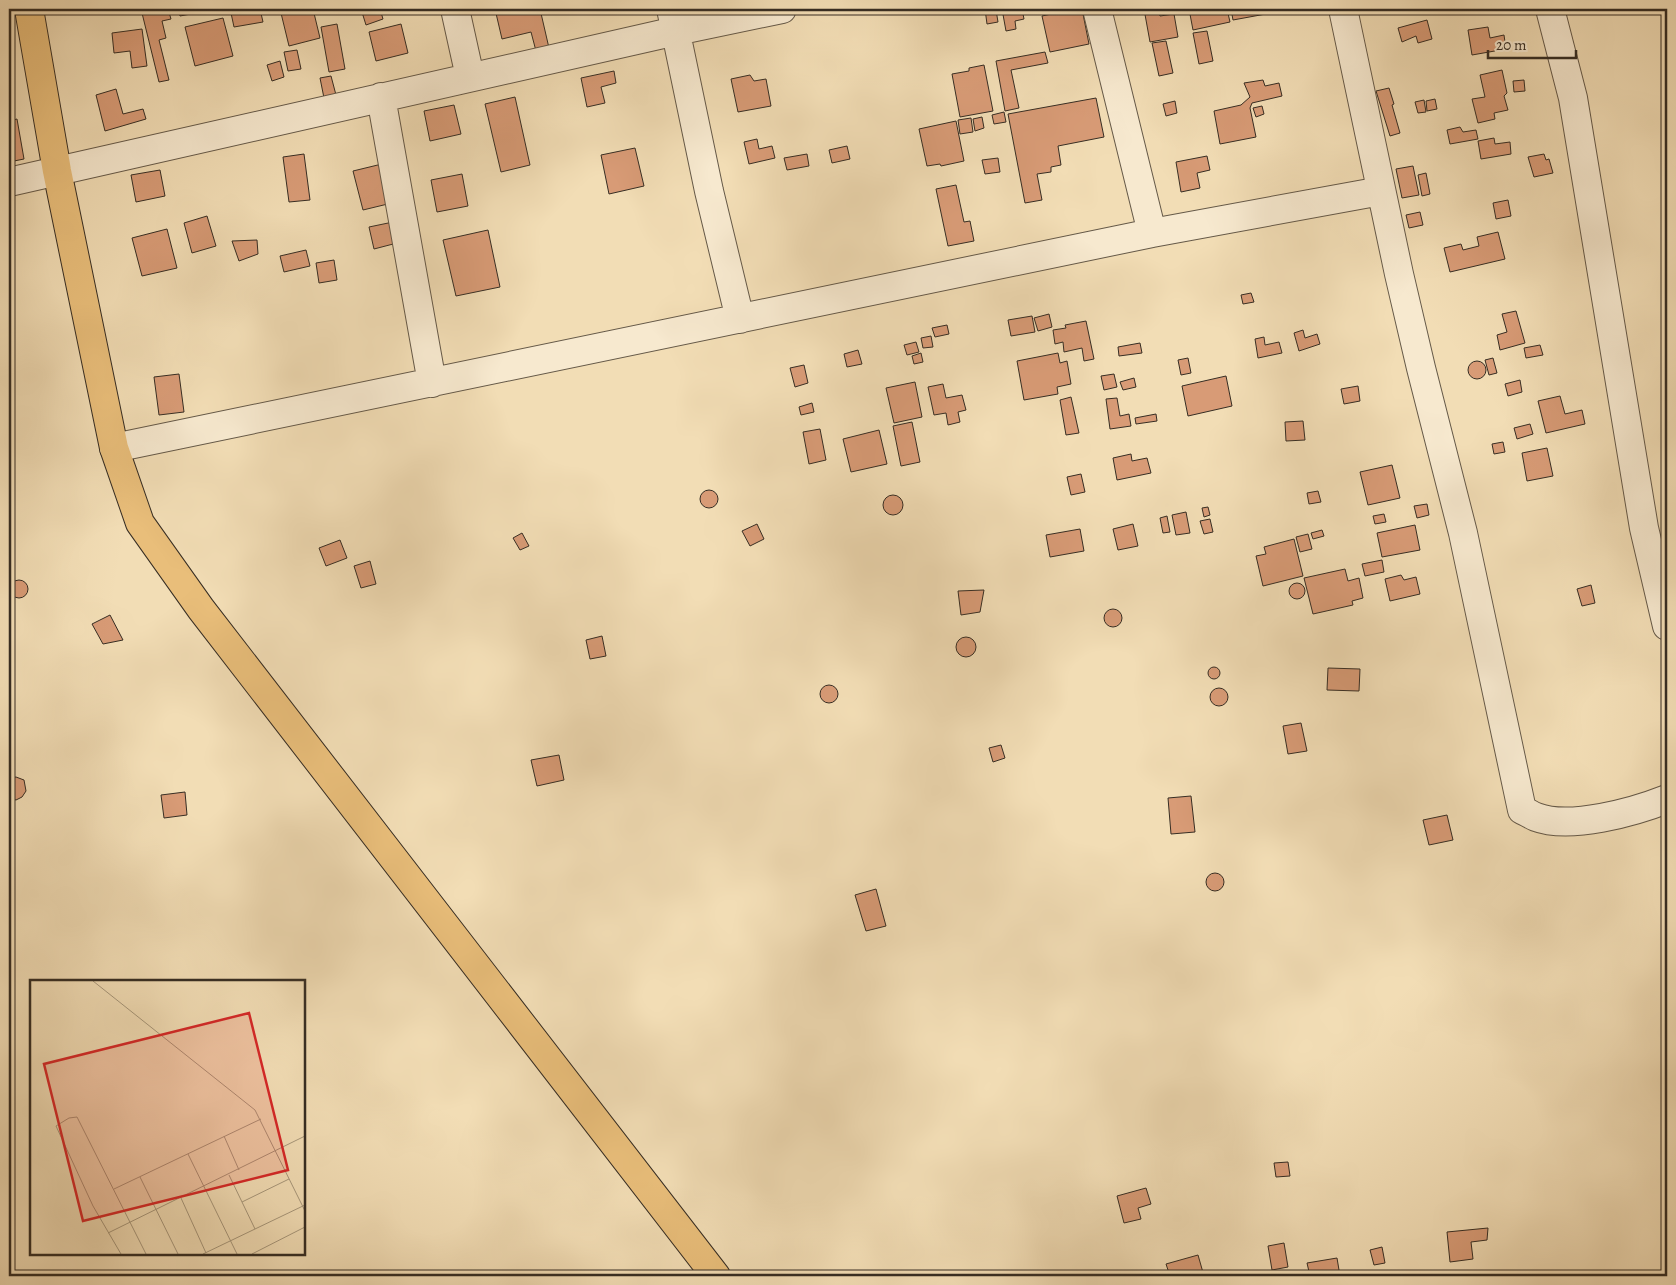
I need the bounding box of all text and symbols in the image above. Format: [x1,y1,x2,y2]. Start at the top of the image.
scale bar [1488,28,1576,60]
text: 20 m [1496,35,1527,55]
inset map [30,980,305,1255]

